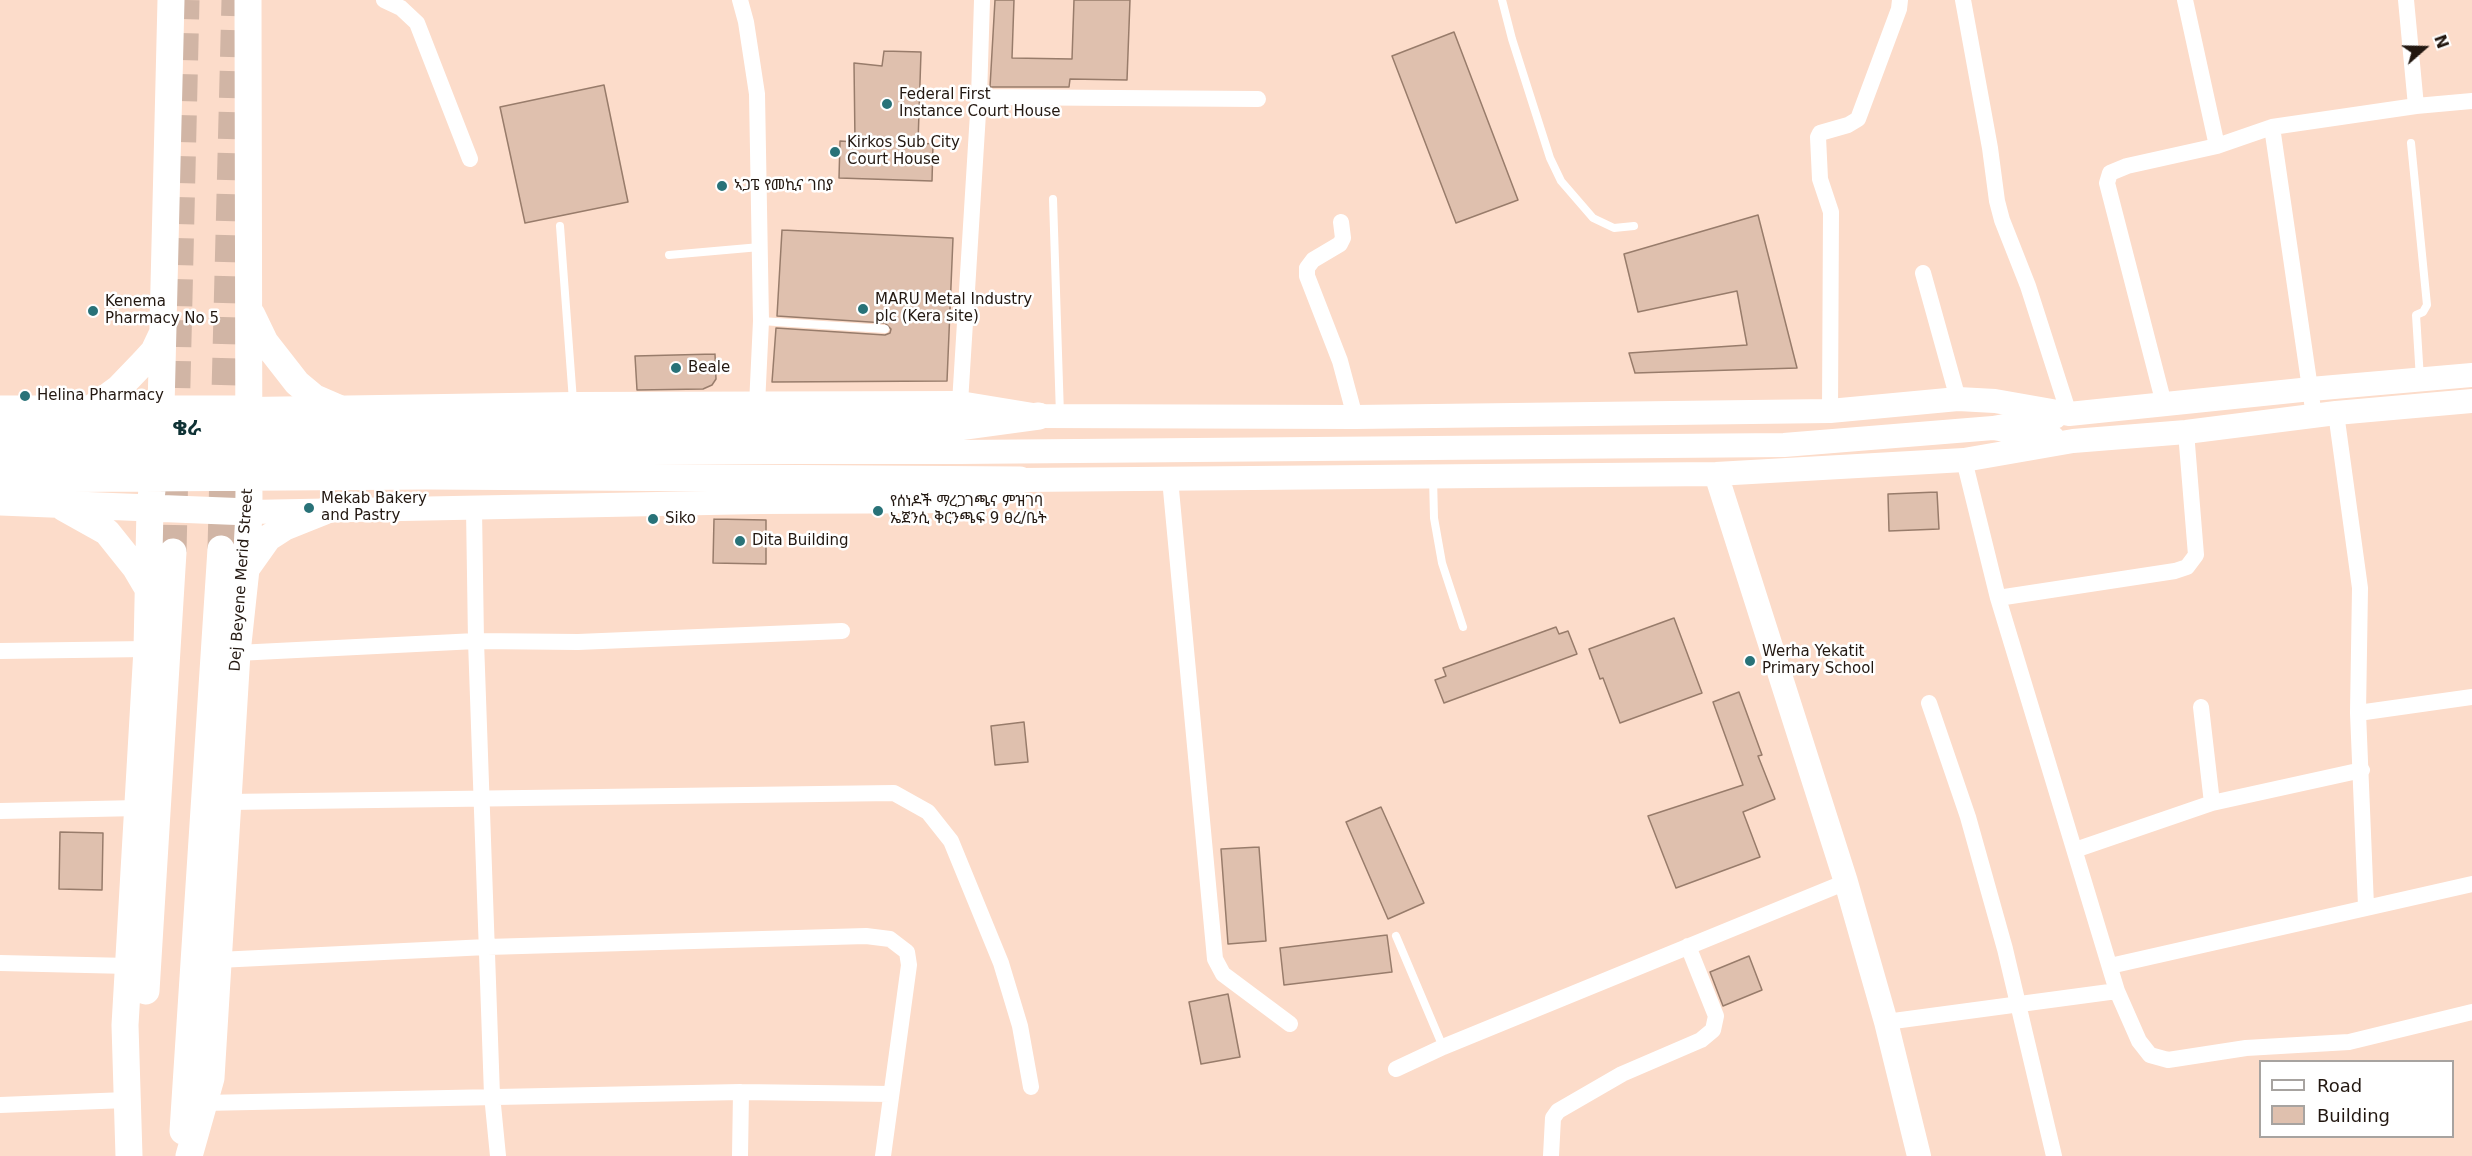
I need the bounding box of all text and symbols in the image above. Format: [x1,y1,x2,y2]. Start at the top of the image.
north arrow [2394,18,2454,78]
text: N [2430,32,2453,51]
place label: Federal First Instance Court House [899,86,1061,121]
marker: Federal First Instance Court House [880,97,894,111]
place label: Kirkos Sub City Court House [847,134,960,169]
marker: Kirkos Sub City Court House [828,145,842,159]
place label: ኣጋፔ የመኪና ገበያ [734,177,833,195]
marker: ኣጋፔ የመኪና ገበያ [715,179,729,193]
place label: MARU Metal Industry plc (Kera site) [875,291,1032,326]
place label: Kenema Pharmacy No 5 [105,293,219,328]
marker: MARU Metal Industry plc (Kera site) [856,302,870,316]
marker: Kenema Pharmacy No 5 [86,304,100,318]
place label: Beale [688,359,730,377]
marker: Beale [669,361,683,375]
place label: Helina Pharmacy [37,387,164,405]
marker: Helina Pharmacy [18,389,32,403]
district label: ቄራ [173,417,201,443]
street label: Dej Beyene Merid Street [227,488,257,672]
place label: Mekab Bakery and Pastry [321,490,427,525]
place label: የሰነዶች ማረጋገጫና ምዝገባ ኤጀንሲ ቅርንጫፍ 9 ፀረ/ቤት [890,493,1047,528]
marker: Mekab Bakery and Pastry [302,501,316,515]
marker: የሰነዶች ማረጋገጫና ምዝገባ ኤጀንሲ ቅርንጫፍ 9 ፀረ/ቤት [871,504,885,518]
place label: Siko [665,510,696,528]
marker: Siko [646,512,660,526]
place label: Dita Building [752,532,848,550]
marker: Dita Building [733,534,747,548]
place label: Werha Yekatit Primary School [1762,643,1875,678]
marker: Werha Yekatit Primary School [1743,654,1757,668]
legend [2259,1060,2454,1138]
text: Road [2317,1075,2362,1096]
text: Building [2317,1105,2390,1126]

